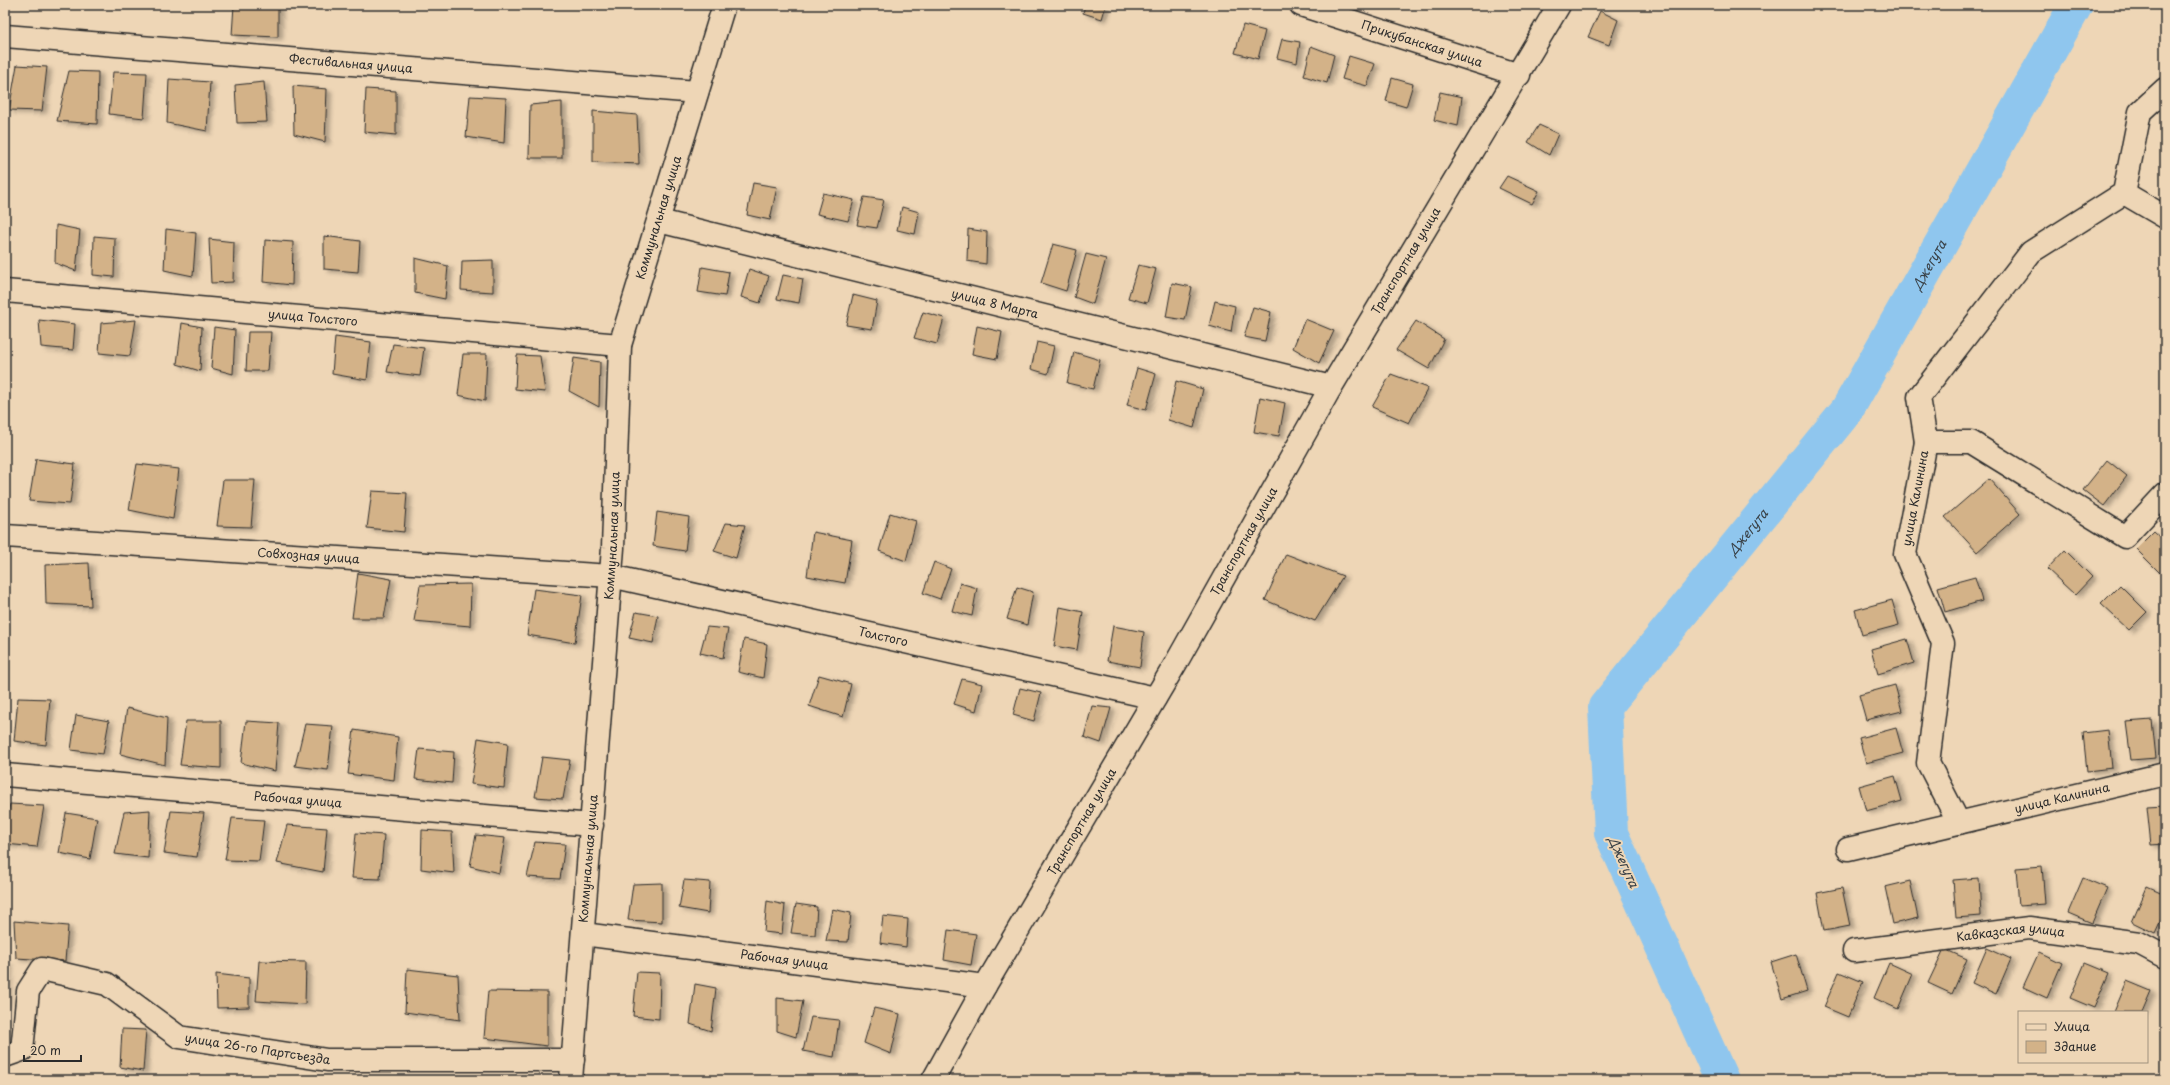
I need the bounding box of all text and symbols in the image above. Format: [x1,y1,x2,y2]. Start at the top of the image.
street label: Прикубанская улица [1359,15,1486,71]
street label: Фестивальная улица [289,49,414,77]
street label: Коммунальная улица [631,153,686,281]
street label: Транспортная улица [1366,203,1445,317]
water label: Джегута [1906,235,1951,295]
street label: улица 8 Марта [950,284,1041,323]
street label: улица Толстого [267,304,359,330]
street label: улица Калинина [1897,448,1932,547]
street label: Коммунальная улица [599,471,624,600]
street label: Транспортная улица [1206,483,1281,599]
water label: Джегута [1722,504,1773,560]
street label: Совхозная улица [257,543,361,567]
street label: Толстого [856,622,910,650]
street label: Транспортная улица [1042,764,1120,879]
street label: улица Калинина [2013,777,2112,817]
street label: Рабочая улица [253,786,343,812]
street label: Коммунальная улица [573,793,602,923]
water label: Джегута [1604,831,1645,891]
street label: Кавказская улица [1955,918,2066,945]
street label: Рабочая улица [739,944,830,974]
legend [2018,1011,2148,1063]
text: Улица [2054,1017,2090,1035]
street label: улица 26-го Партсъезда [184,1028,332,1068]
scale bar [24,1037,81,1063]
text: Здание [2054,1037,2096,1055]
text: 20 m [30,1041,61,1059]

